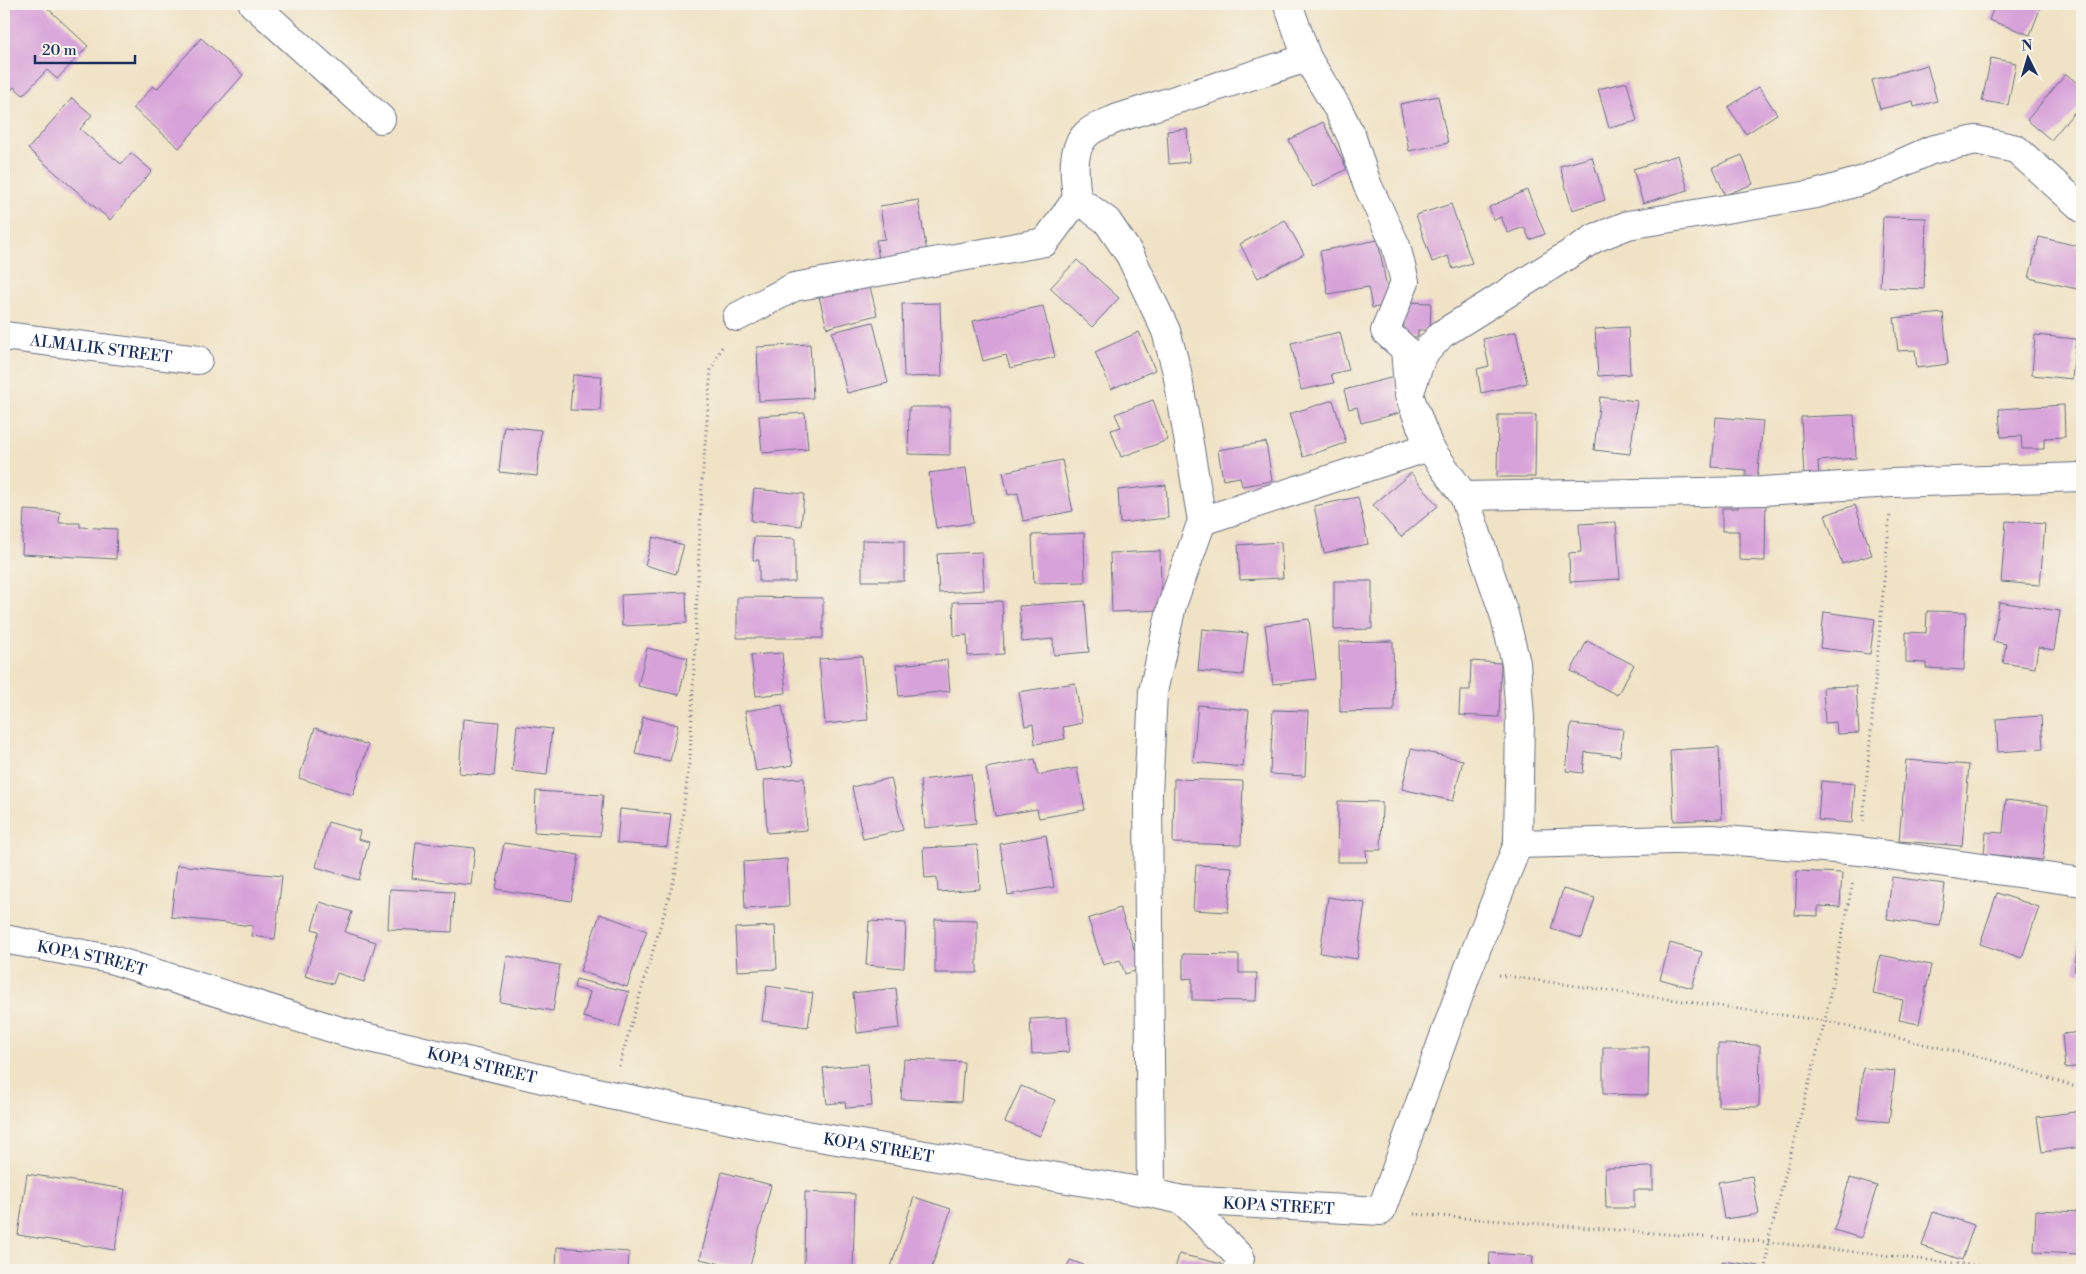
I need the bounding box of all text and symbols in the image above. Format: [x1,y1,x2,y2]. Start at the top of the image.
scale bar [35,32,135,64]
north arrow [2004,32,2054,82]
text: N [2021,37,2033,55]
text: 20 m [42,41,77,60]
street label: ALMALIK STREET [28,330,173,368]
street label: KOPA STREET [35,936,149,981]
street label: KOPA STREET [425,1043,539,1088]
street label: KOPA STREET [822,1129,935,1167]
street label: KOPA STREET [1222,1193,1335,1219]

